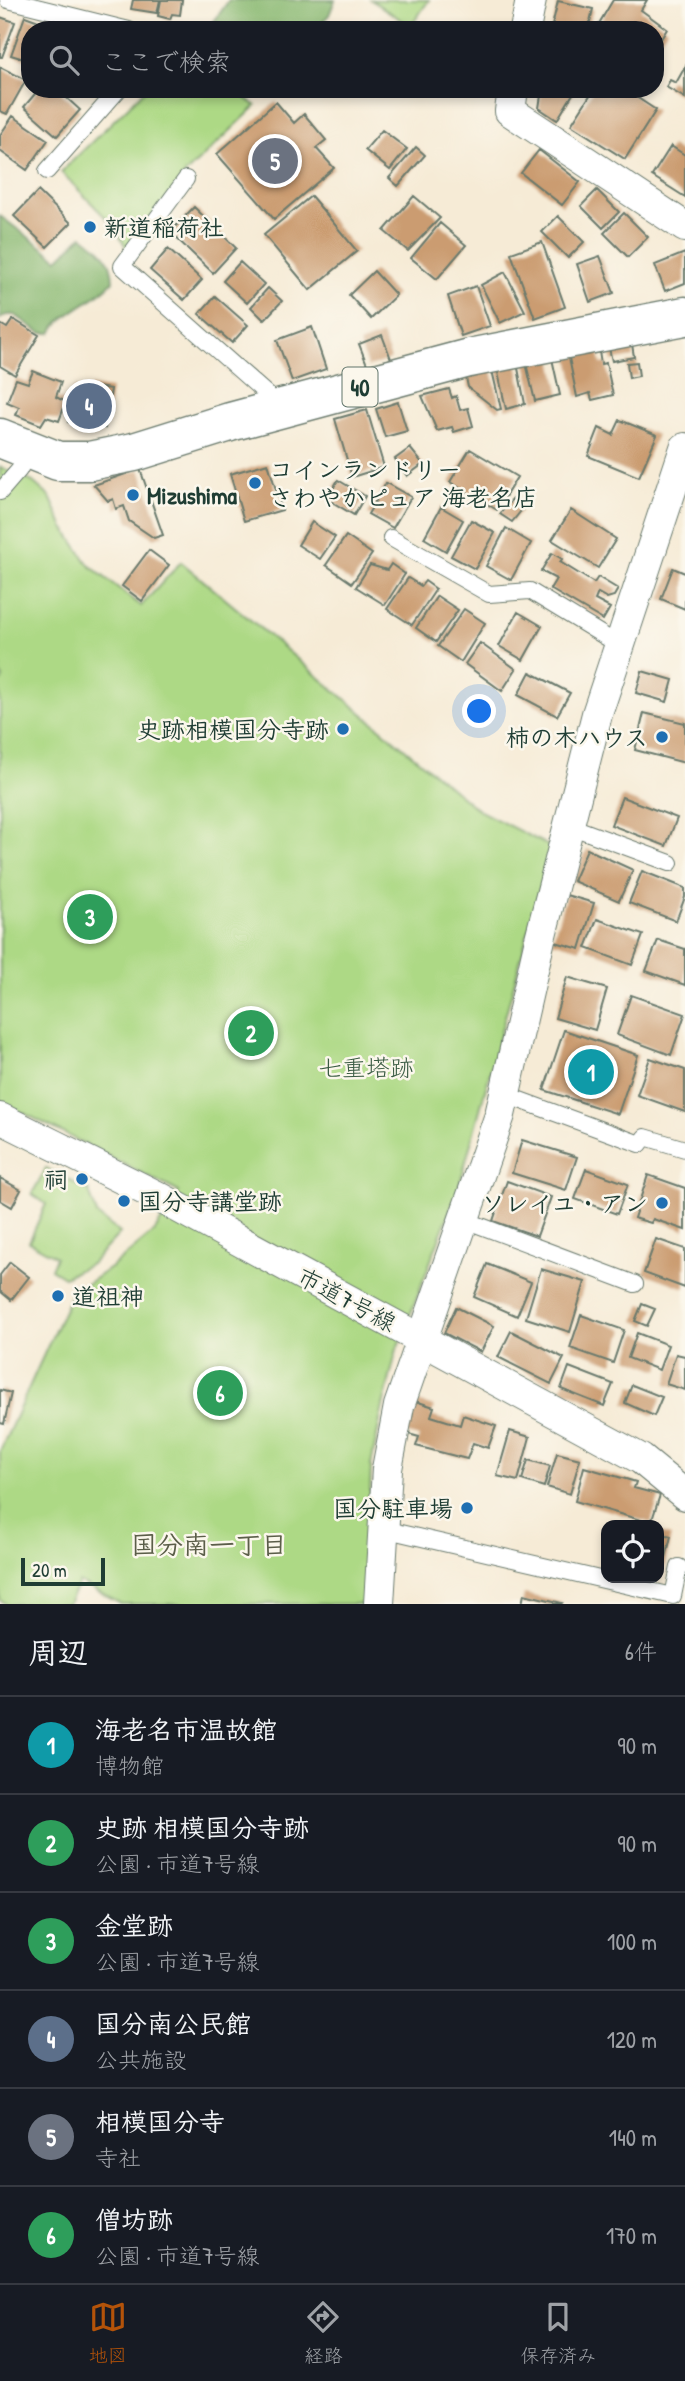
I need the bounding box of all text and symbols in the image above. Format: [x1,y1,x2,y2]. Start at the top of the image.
search box [21,21,664,98]
icon: search [45,41,83,79]
text: ここで検索 [101,44,231,79]
pin: 5 [252,135,298,187]
place label: 新道稲荷社 [104,211,224,243]
marker: 新道稲荷社 [82,219,98,235]
road number: 40 [342,368,378,406]
pin: 4 [66,380,112,432]
place label: コインランドリー さわやかピュア 海老名店 [269,453,538,513]
marker: コインランドリー さわやかピュア 海老名店 [247,475,263,491]
place label: Mizushima [147,479,238,511]
marker: Mizushima [125,487,141,503]
your location [462,694,496,728]
place label: 史跡相模国分寺跡 [137,713,329,745]
marker: 史跡相模国分寺跡 [335,721,351,737]
place label: 柿の木ハウス [505,721,648,753]
marker: 柿の木ハウス [654,729,670,745]
pin: 3 [67,891,113,943]
pin: 2 [228,1007,274,1059]
pin: 1 [568,1046,614,1098]
park label: 七重塔跡 [318,1051,414,1083]
place label: 祠 [44,1163,68,1195]
marker: 祠 [74,1171,90,1187]
place label: 国分寺講堂跡 [138,1185,282,1217]
place label: ソレイユ・アン [481,1187,648,1219]
marker: 国分寺講堂跡 [116,1193,132,1209]
marker: ソレイユ・アン [654,1195,670,1211]
street label: 市道7号線 [292,1260,402,1338]
place label: 道祖神 [72,1280,144,1312]
marker: 道祖神 [50,1288,66,1304]
pin: 6 [197,1367,243,1419]
place label: 国分駐車場 [333,1492,453,1524]
marker: 国分駐車場 [459,1500,475,1516]
map controls [601,1520,664,1583]
button: locate [601,1520,664,1583]
district label: 国分南一丁目 [131,1527,287,1562]
scale bar [21,1555,105,1587]
text: 20 m [32,1557,67,1583]
text: 周辺 [28,1632,88,1672]
text: 6件 [625,1636,657,1667]
text: 海老名市温故館 [95,1712,277,1747]
text: 1 [47,1730,55,1761]
text: 90 m [617,1730,657,1761]
text: 博物館 [95,1750,164,1781]
text: 史跡 相模国分寺跡 [95,1810,309,1845]
text: 2 [46,1828,56,1859]
text: 90 m [617,1828,657,1859]
text: 公園 · 市道7号線 [95,1848,260,1879]
text: 金堂跡 [95,1908,173,1943]
text: 3 [46,1926,56,1957]
text: 100 m [607,1926,657,1957]
text: 公園 · 市道7号線 [95,1946,260,1977]
text: 国分南公民館 [95,2006,251,2041]
text: 4 [47,2024,55,2055]
text: 120 m [607,2024,657,2055]
text: 公共施設 [95,2044,187,2075]
text: 相模国分寺 [95,2104,225,2139]
text: 5 [46,2122,56,2153]
text: 140 m [609,2122,657,2153]
text: 寺社 [95,2142,141,2173]
text: 僧坊跡 [95,2202,173,2237]
text: 6 [46,2220,56,2251]
text: 170 m [606,2220,657,2251]
text: 公園 · 市道7号線 [95,2240,260,2271]
tab: 地図 [89,2298,127,2368]
tab: 経路 [304,2298,342,2368]
tab: 保存済み [520,2298,596,2368]

